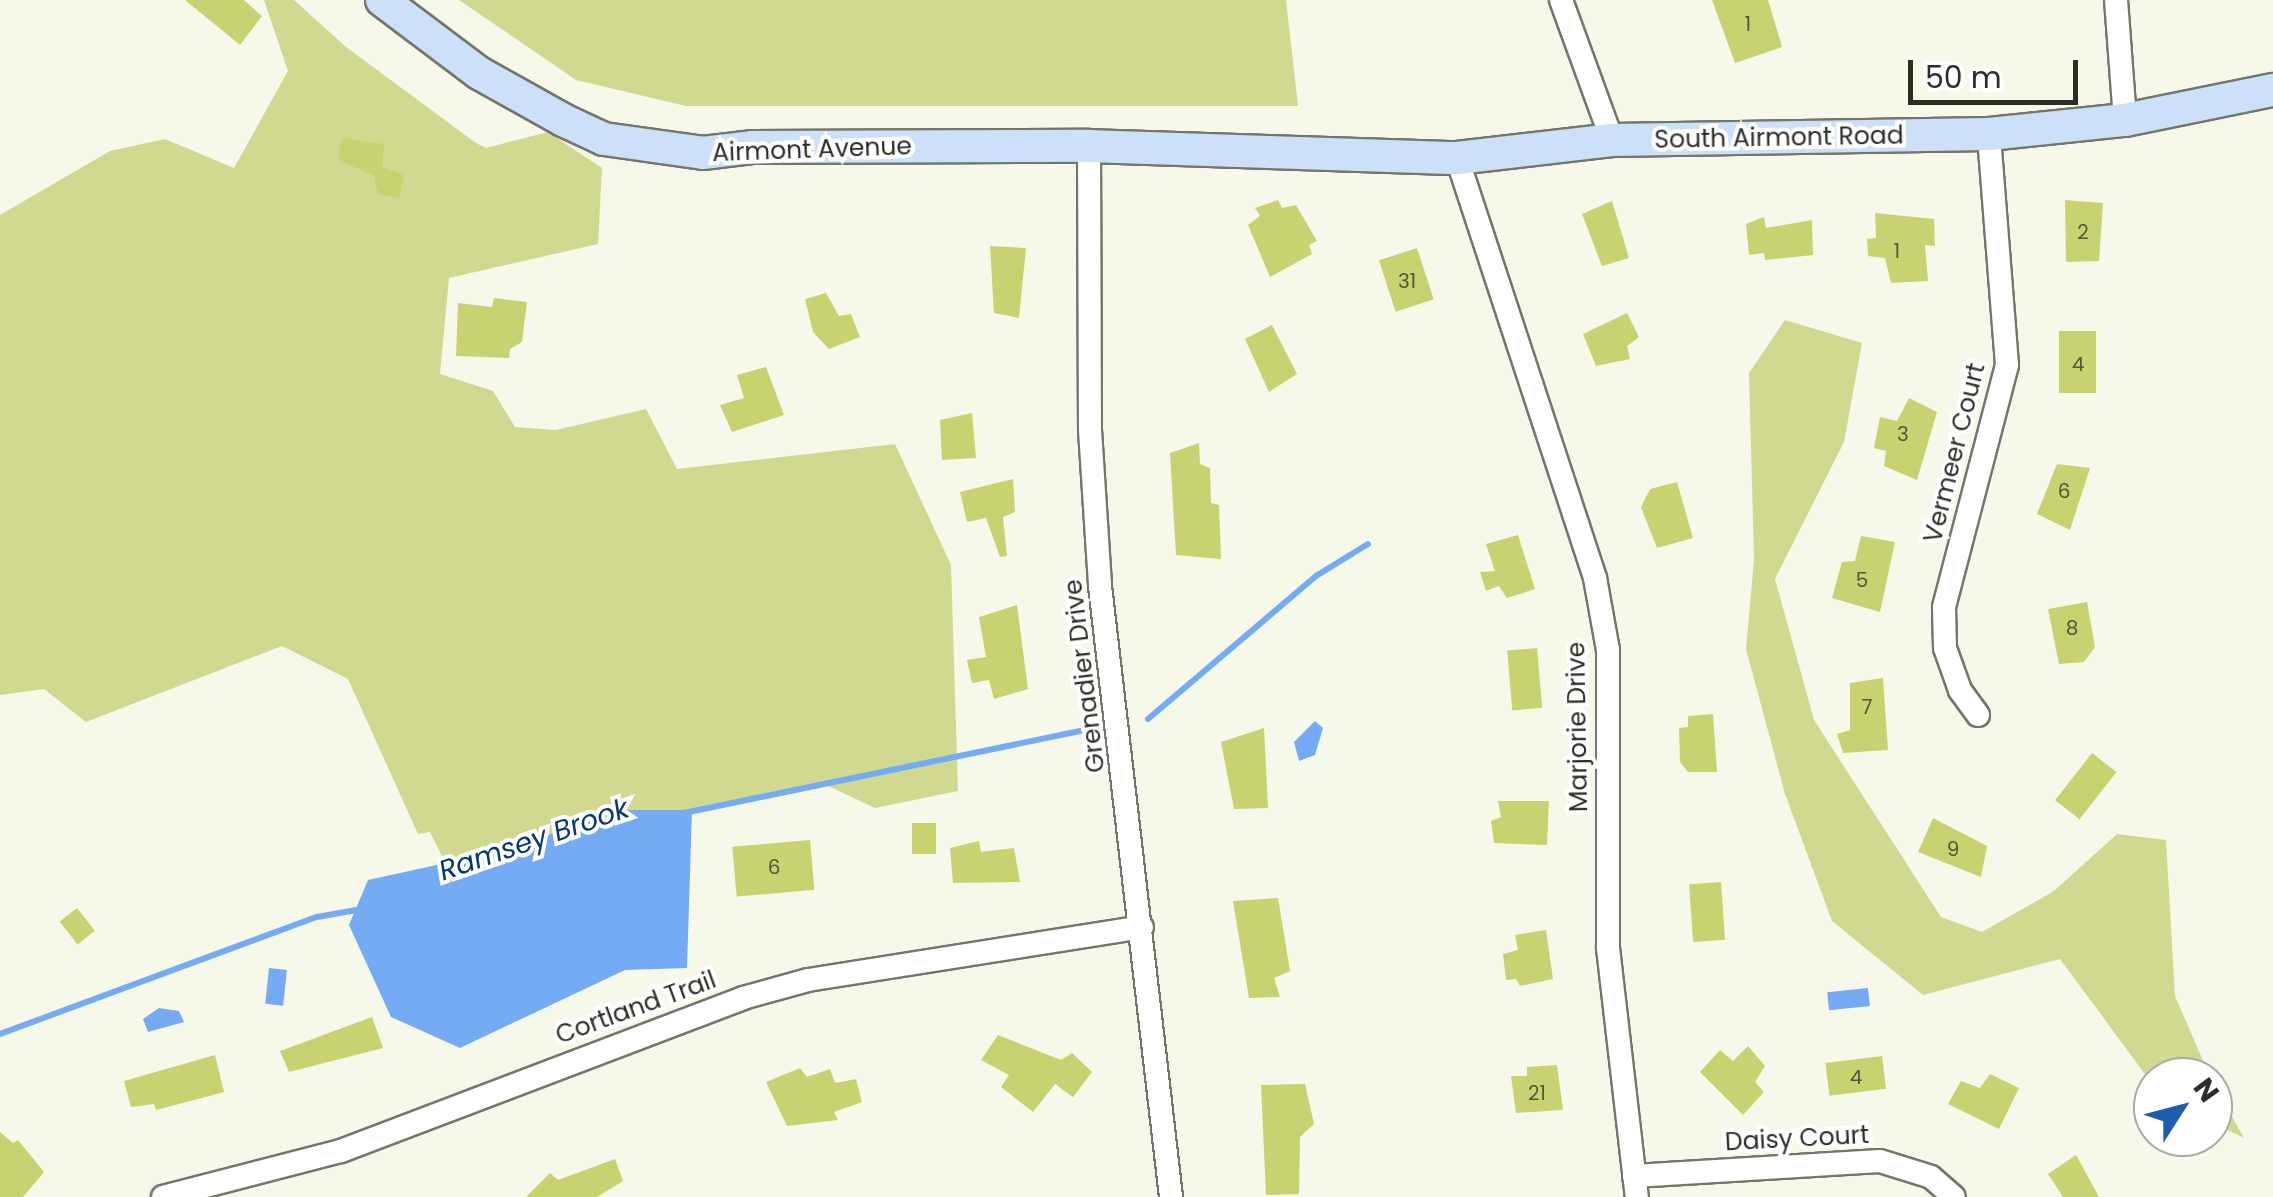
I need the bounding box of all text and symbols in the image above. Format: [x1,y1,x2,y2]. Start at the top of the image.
house number: 1 [1745,12,1751,36]
scale bar [1913,40,2083,102]
text: 50 m [1925,56,2002,99]
street label: South Airmont Road [1654,121,1904,155]
street label: Airmont Avenue [712,132,912,168]
house number: 2 [2077,220,2089,244]
house number: 1 [1894,239,1900,263]
house number: 31 [1398,269,1416,293]
house number: 4 [2072,352,2084,376]
street label: Vermeer Court [1918,360,1992,546]
house number: 3 [1897,422,1909,446]
house number: 6 [2058,479,2070,503]
house number: 5 [1856,568,1868,592]
street label: Grenadier Drive [1058,578,1112,774]
house number: 8 [2066,616,2078,640]
street label: Marjorie Drive [1562,642,1594,812]
house number: 7 [1862,695,1872,719]
water label: Ramsey Brook [435,792,633,888]
house number: 9 [1947,837,1959,861]
house number: 6 [768,855,780,879]
street label: Cortland Trail [552,965,720,1051]
north arrow [2133,1057,2233,1157]
house number: 4 [1850,1065,1862,1089]
text: N [2184,1070,2228,1110]
house number: 21 [1528,1081,1546,1105]
street label: Daisy Court [1724,1120,1870,1158]

